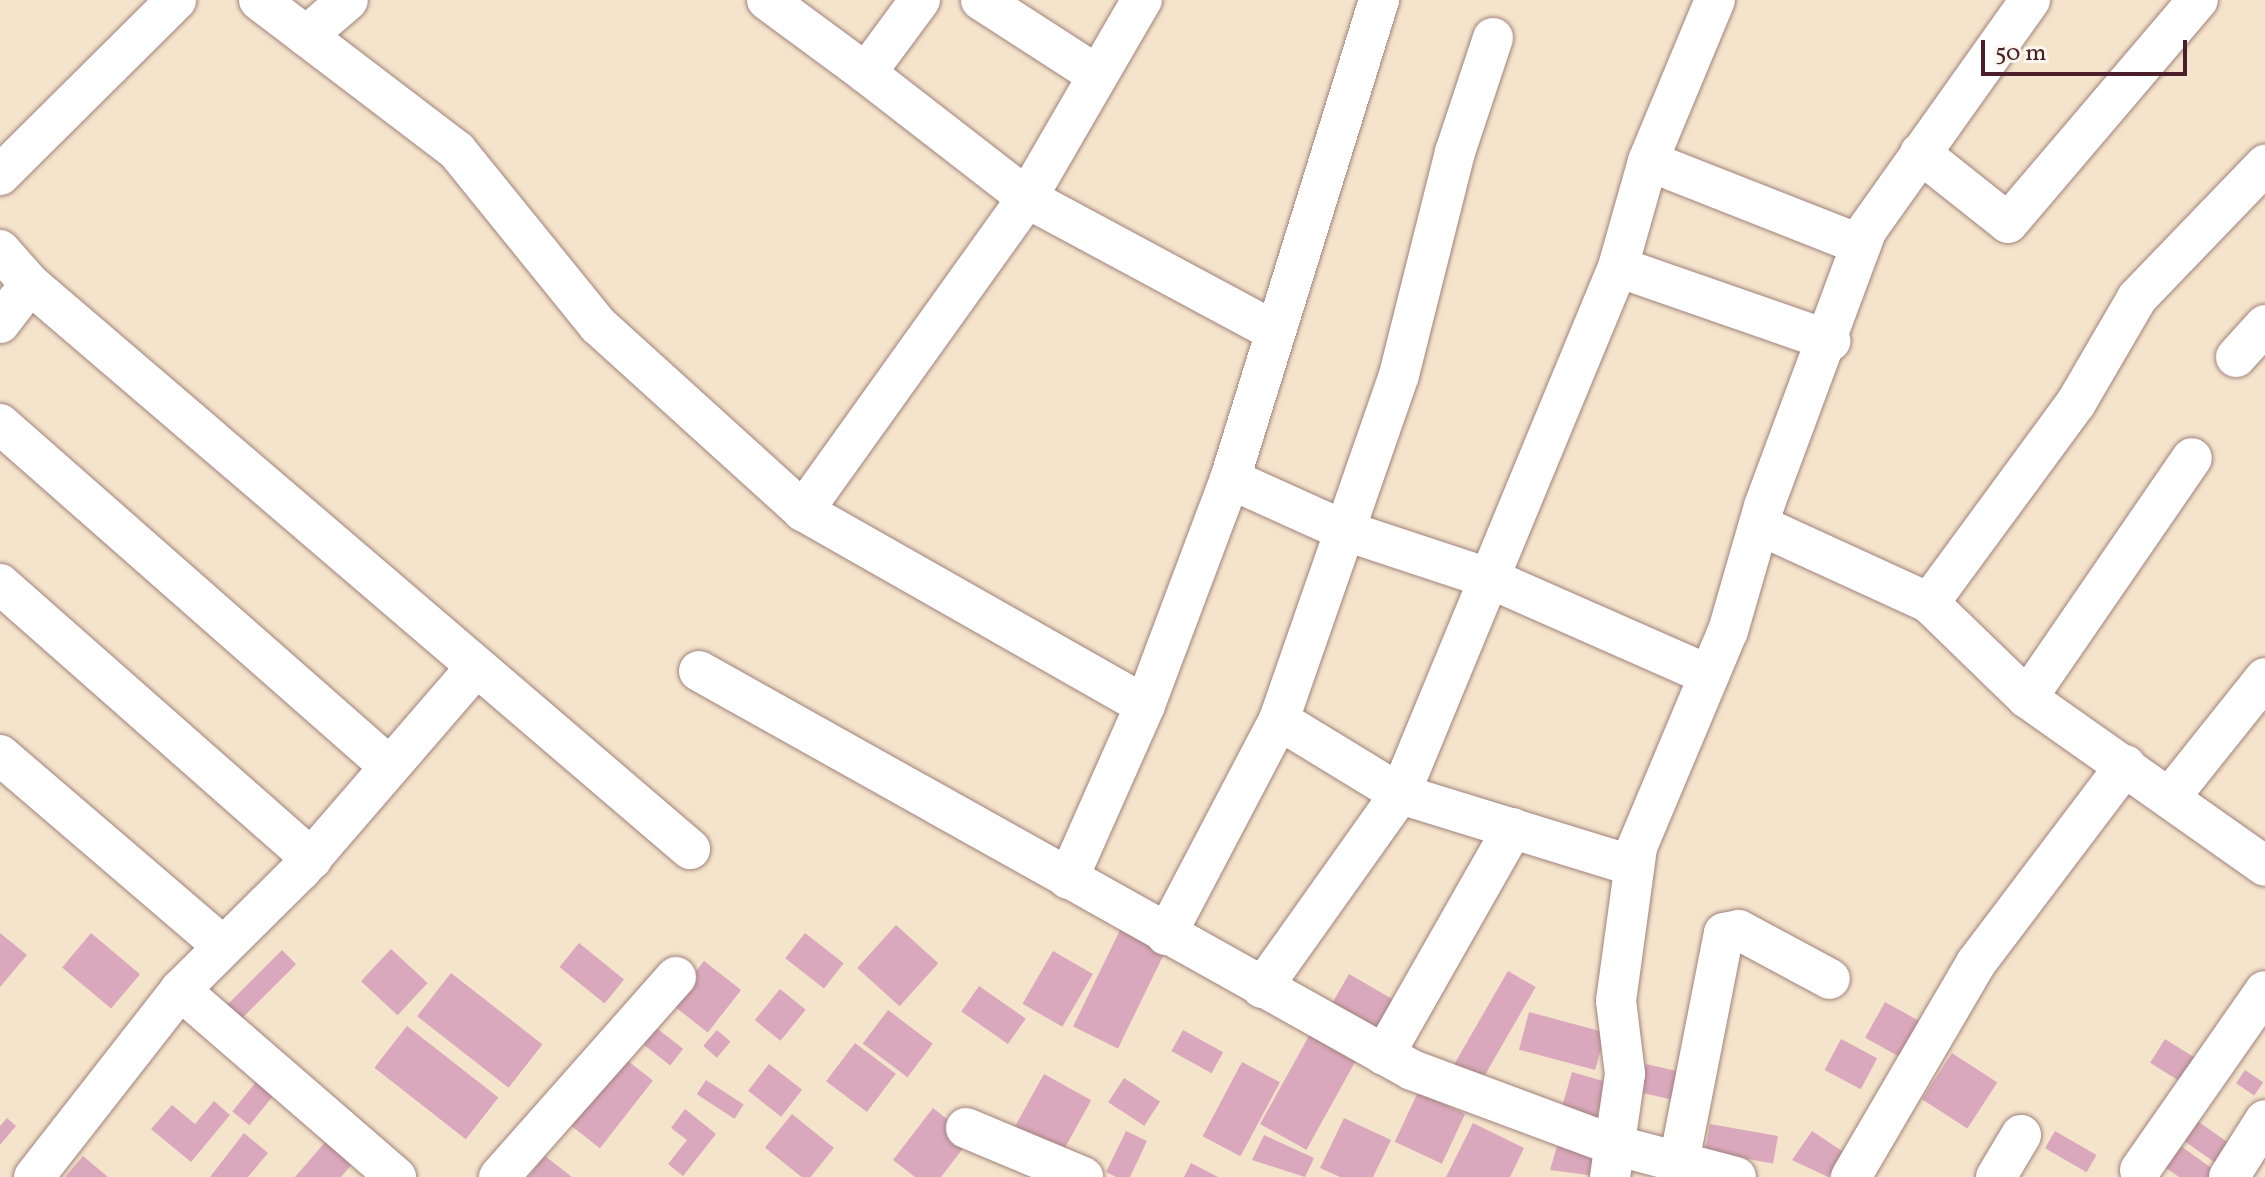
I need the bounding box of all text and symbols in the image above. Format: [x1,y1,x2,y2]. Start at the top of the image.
scale bar [1985,24,2191,74]
text: 50 m [1995,37,2047,71]

